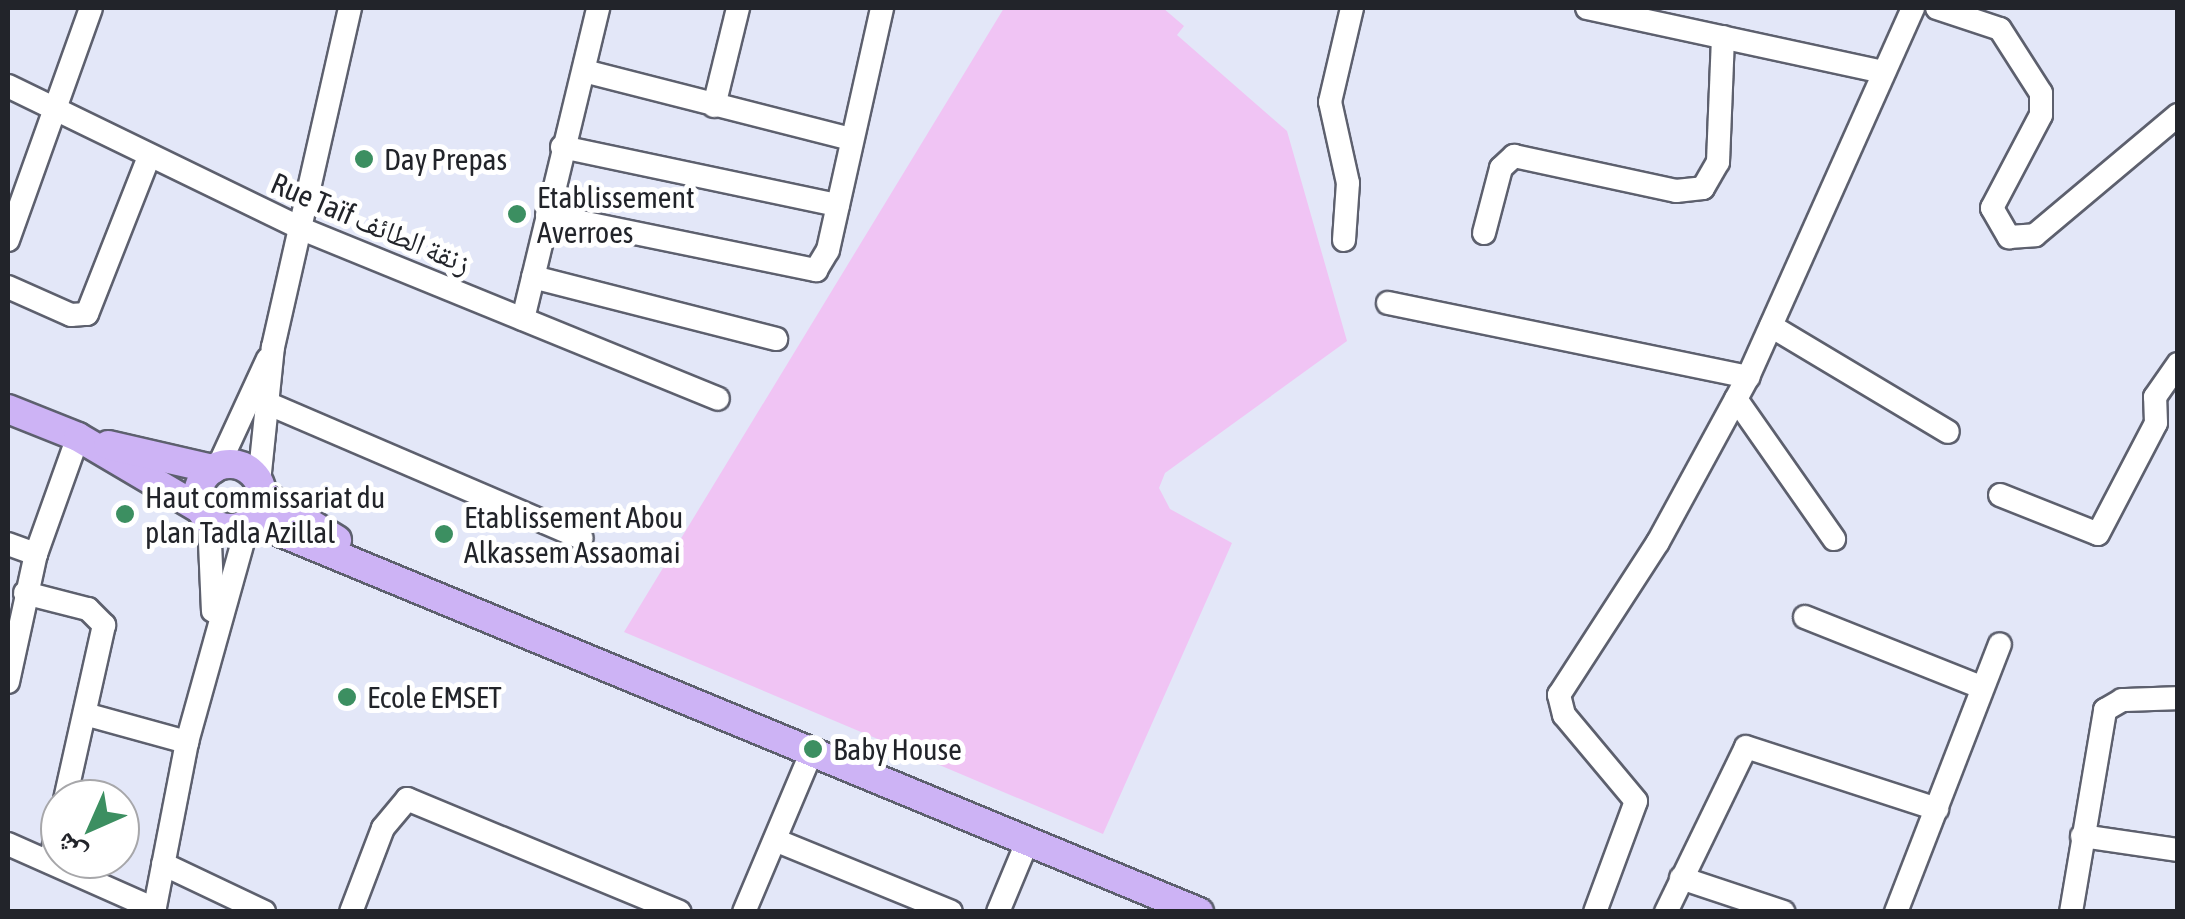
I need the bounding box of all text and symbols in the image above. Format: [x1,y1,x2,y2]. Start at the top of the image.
place label: Day Prepas [384,141,507,177]
marker: Day Prepas [353,148,375,170]
street label: Rue Taïf زنقة الطائف [266,165,476,281]
place label: Etablissement Averroes [537,179,695,250]
marker: Etablissement Averroes [506,203,528,225]
place label: Haut commissariat du plan Tadla Azillal [145,479,385,550]
place label: Etablissement Abou Alkassem Assaomai [464,499,683,570]
marker: Haut commissariat du plan Tadla Azillal [114,503,136,525]
marker: Etablissement Abou Alkassem Assaomai [433,523,455,545]
place label: Ecole EMSET [367,679,502,715]
marker: Ecole EMSET [336,686,358,708]
place label: Baby House [833,731,962,767]
marker: Baby House [802,738,824,760]
north arrow [40,779,140,879]
text: ش [48,827,92,871]

